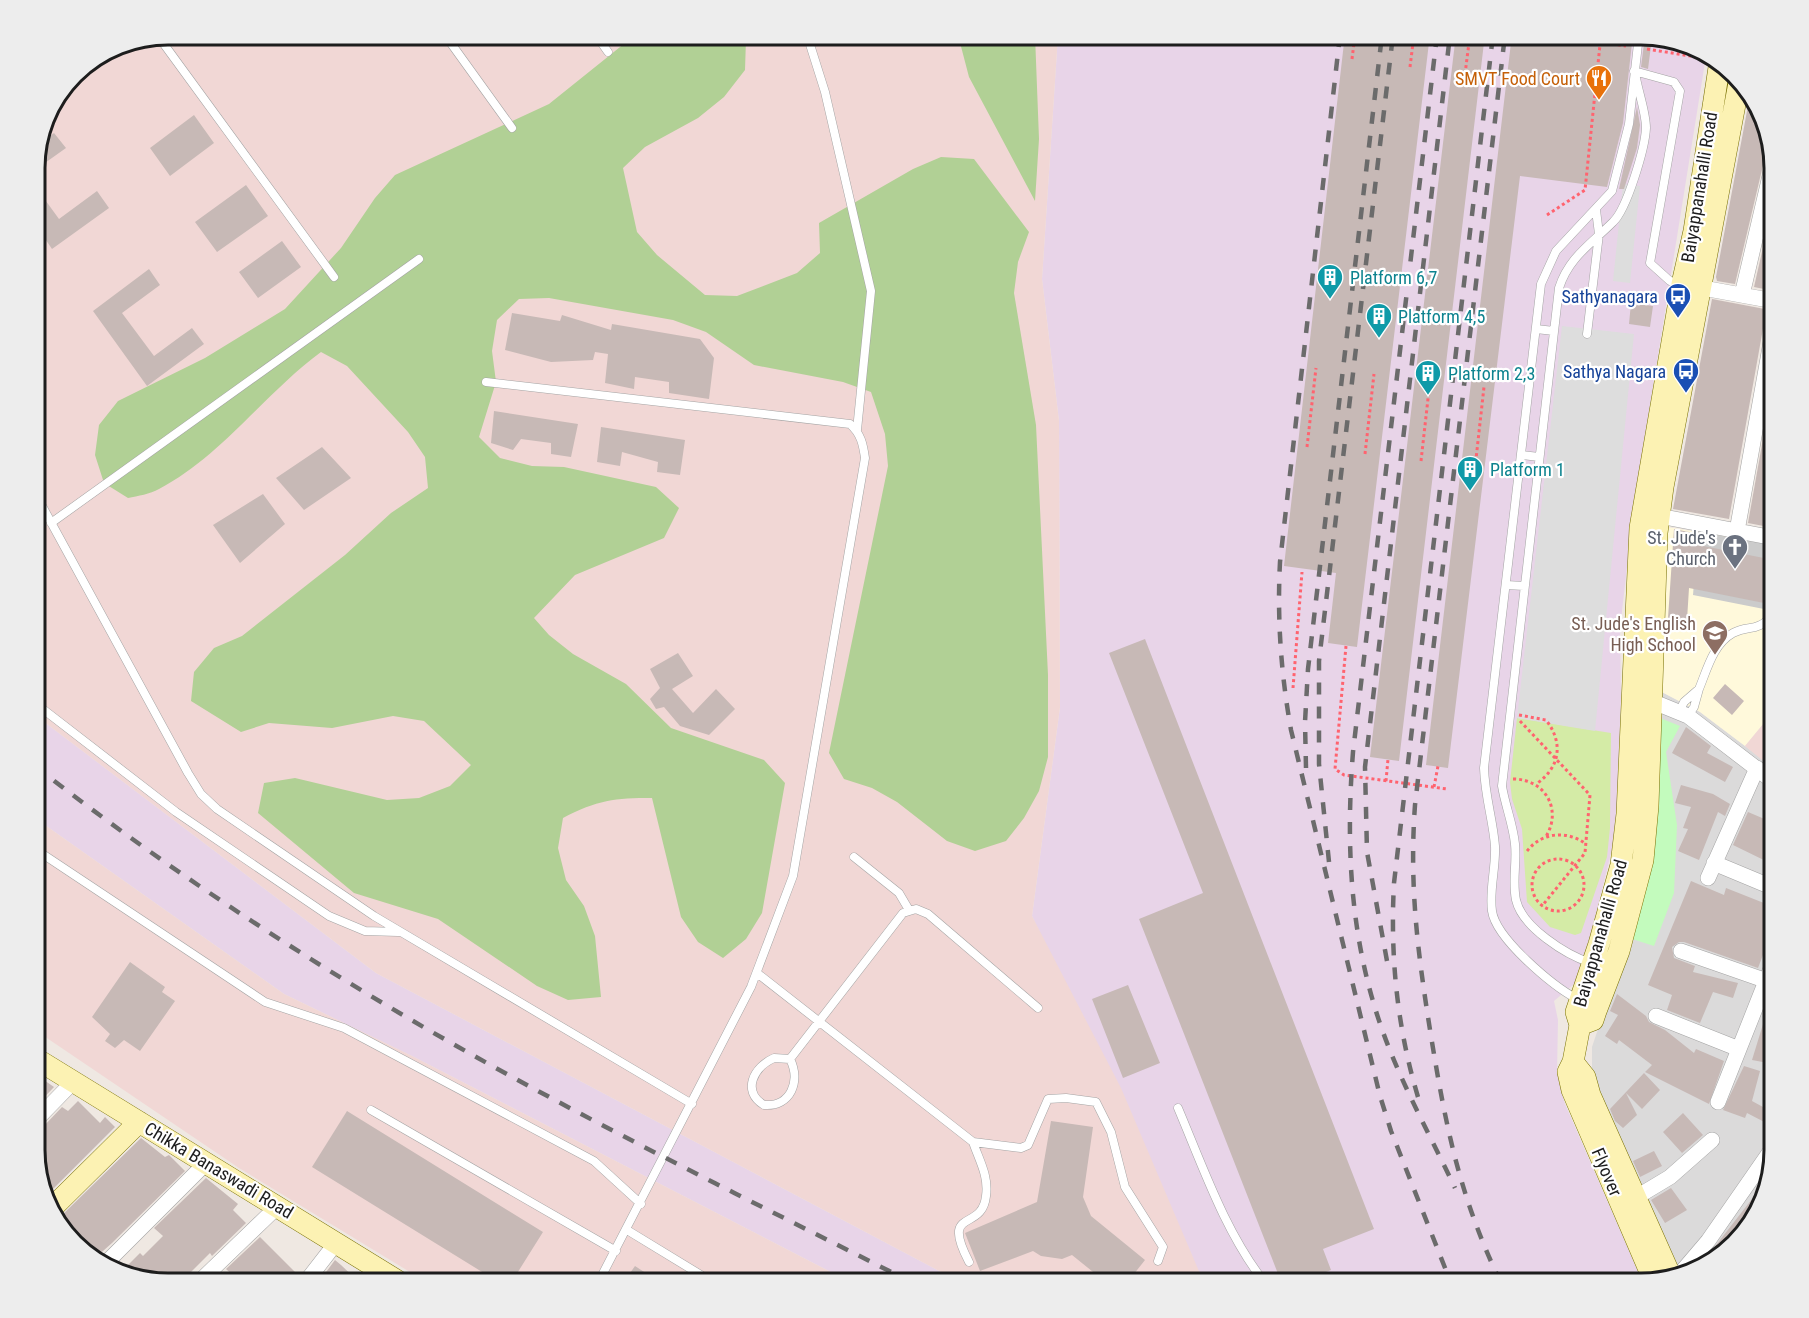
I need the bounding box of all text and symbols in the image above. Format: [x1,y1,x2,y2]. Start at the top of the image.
restaurant icon: SMVT Food Court [1584,63,1614,101]
place label: SMVT Food Court [1455,68,1580,89]
street label: Baiyappanahalli Road [1677,110,1721,264]
building icon: Platform 6,7 [1315,262,1345,300]
place label: Platform 6,7 [1350,267,1437,288]
bus stop icon: Sathyanagara [1663,281,1693,319]
place label: Sathyanagara [1561,286,1658,307]
building icon: Platform 4,5 [1364,301,1394,339]
place label: Platform 4,5 [1398,306,1485,327]
bus stop icon: Sathya Nagara [1671,356,1701,394]
building icon: Platform 2,3 [1413,358,1443,396]
place label: Sathya Nagara [1563,361,1666,382]
place label: Platform 2,3 [1448,363,1535,384]
building icon: Platform 1 [1455,454,1485,492]
place label: Platform 1 [1490,459,1565,480]
place label: St. Jude's Church [1647,527,1716,569]
church icon: St. Jude's Church [1720,532,1750,570]
place label: St. Jude's English High School [1571,613,1696,655]
school or university icon: St. Jude's English High School [1700,618,1730,656]
street label: Baiyappanahalli Road [1569,857,1631,1009]
street label: Chikka Banaswadi Road [141,1117,297,1223]
street label: Flyover [1587,1145,1627,1200]

